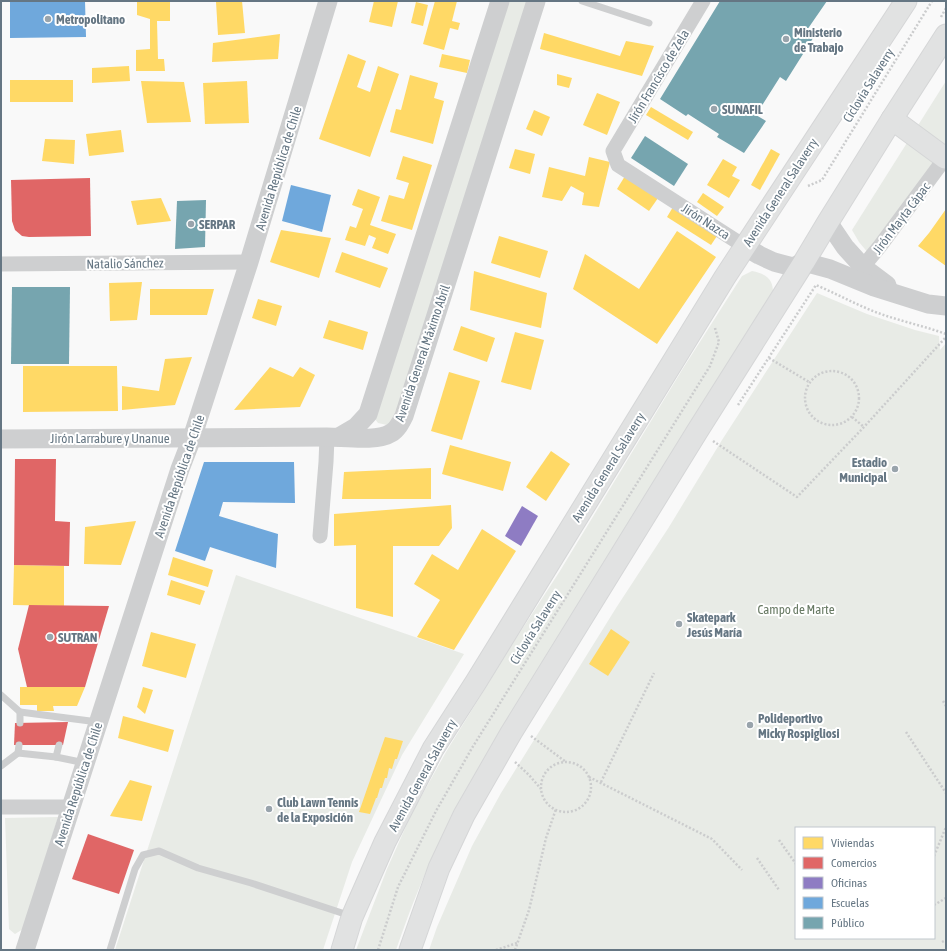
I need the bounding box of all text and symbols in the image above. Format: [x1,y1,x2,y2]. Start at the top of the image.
place label: Metropolitano [56,12,125,27]
marker: Metropolitano [43,14,53,24]
place label: Ministerio de Trabajo [794,25,844,55]
street label: Jirón Francisco de Zela [625,27,692,126]
marker: Ministerio de Trabajo [781,34,791,44]
street label: Ciclovía Salaverry [840,45,897,125]
place label: SUNAFIL [722,102,763,117]
street label: Avenida República de Chile [252,104,305,232]
marker: SUNAFIL [709,104,719,114]
street label: Avenida General Salaverry [740,135,821,249]
street label: Jirón Mayta Cápac [870,179,933,257]
street label: Jirón Nazca [679,200,733,242]
place label: SERPAR [199,217,236,232]
marker: SERPAR [186,219,196,229]
street label: Natalio Sánchez [86,255,164,272]
street label: Avenida General Máximo Abril [392,282,453,424]
street label: Avenida General Salaverry [569,409,648,525]
street label: Avenida República de Chile [151,413,208,540]
street label: Jirón Larrabure y Unanue [50,431,170,446]
place label: Estadio Municipal [839,455,888,485]
marker: Estadio Municipal [890,464,900,474]
street label: Ciclovía Salaverry [507,587,564,667]
park label: Campo de Marte [757,602,835,617]
place label: Skatepark Jesús María [686,610,742,640]
marker: Skatepark Jesús María [674,619,684,629]
place label: SUTRAN [58,630,98,645]
marker: SUTRAN [45,632,55,642]
place label: Polideportivo Micky Rospigliosi [758,711,839,741]
street label: Avenida General Salaverry [385,716,460,834]
street label: Avenida República de Chile [51,720,106,848]
marker: Polideportivo Micky Rospigliosi [745,720,755,730]
place label: Club Lawn Tennis de la Exposición [277,795,359,825]
marker: Club Lawn Tennis de la Exposición [264,804,274,814]
legend [795,827,935,939]
text: Viviendas [831,836,874,850]
text: Comercios [831,856,877,870]
text: Oficinas [831,876,867,890]
text: Escuelas [831,896,869,910]
text: Público [831,916,865,930]

